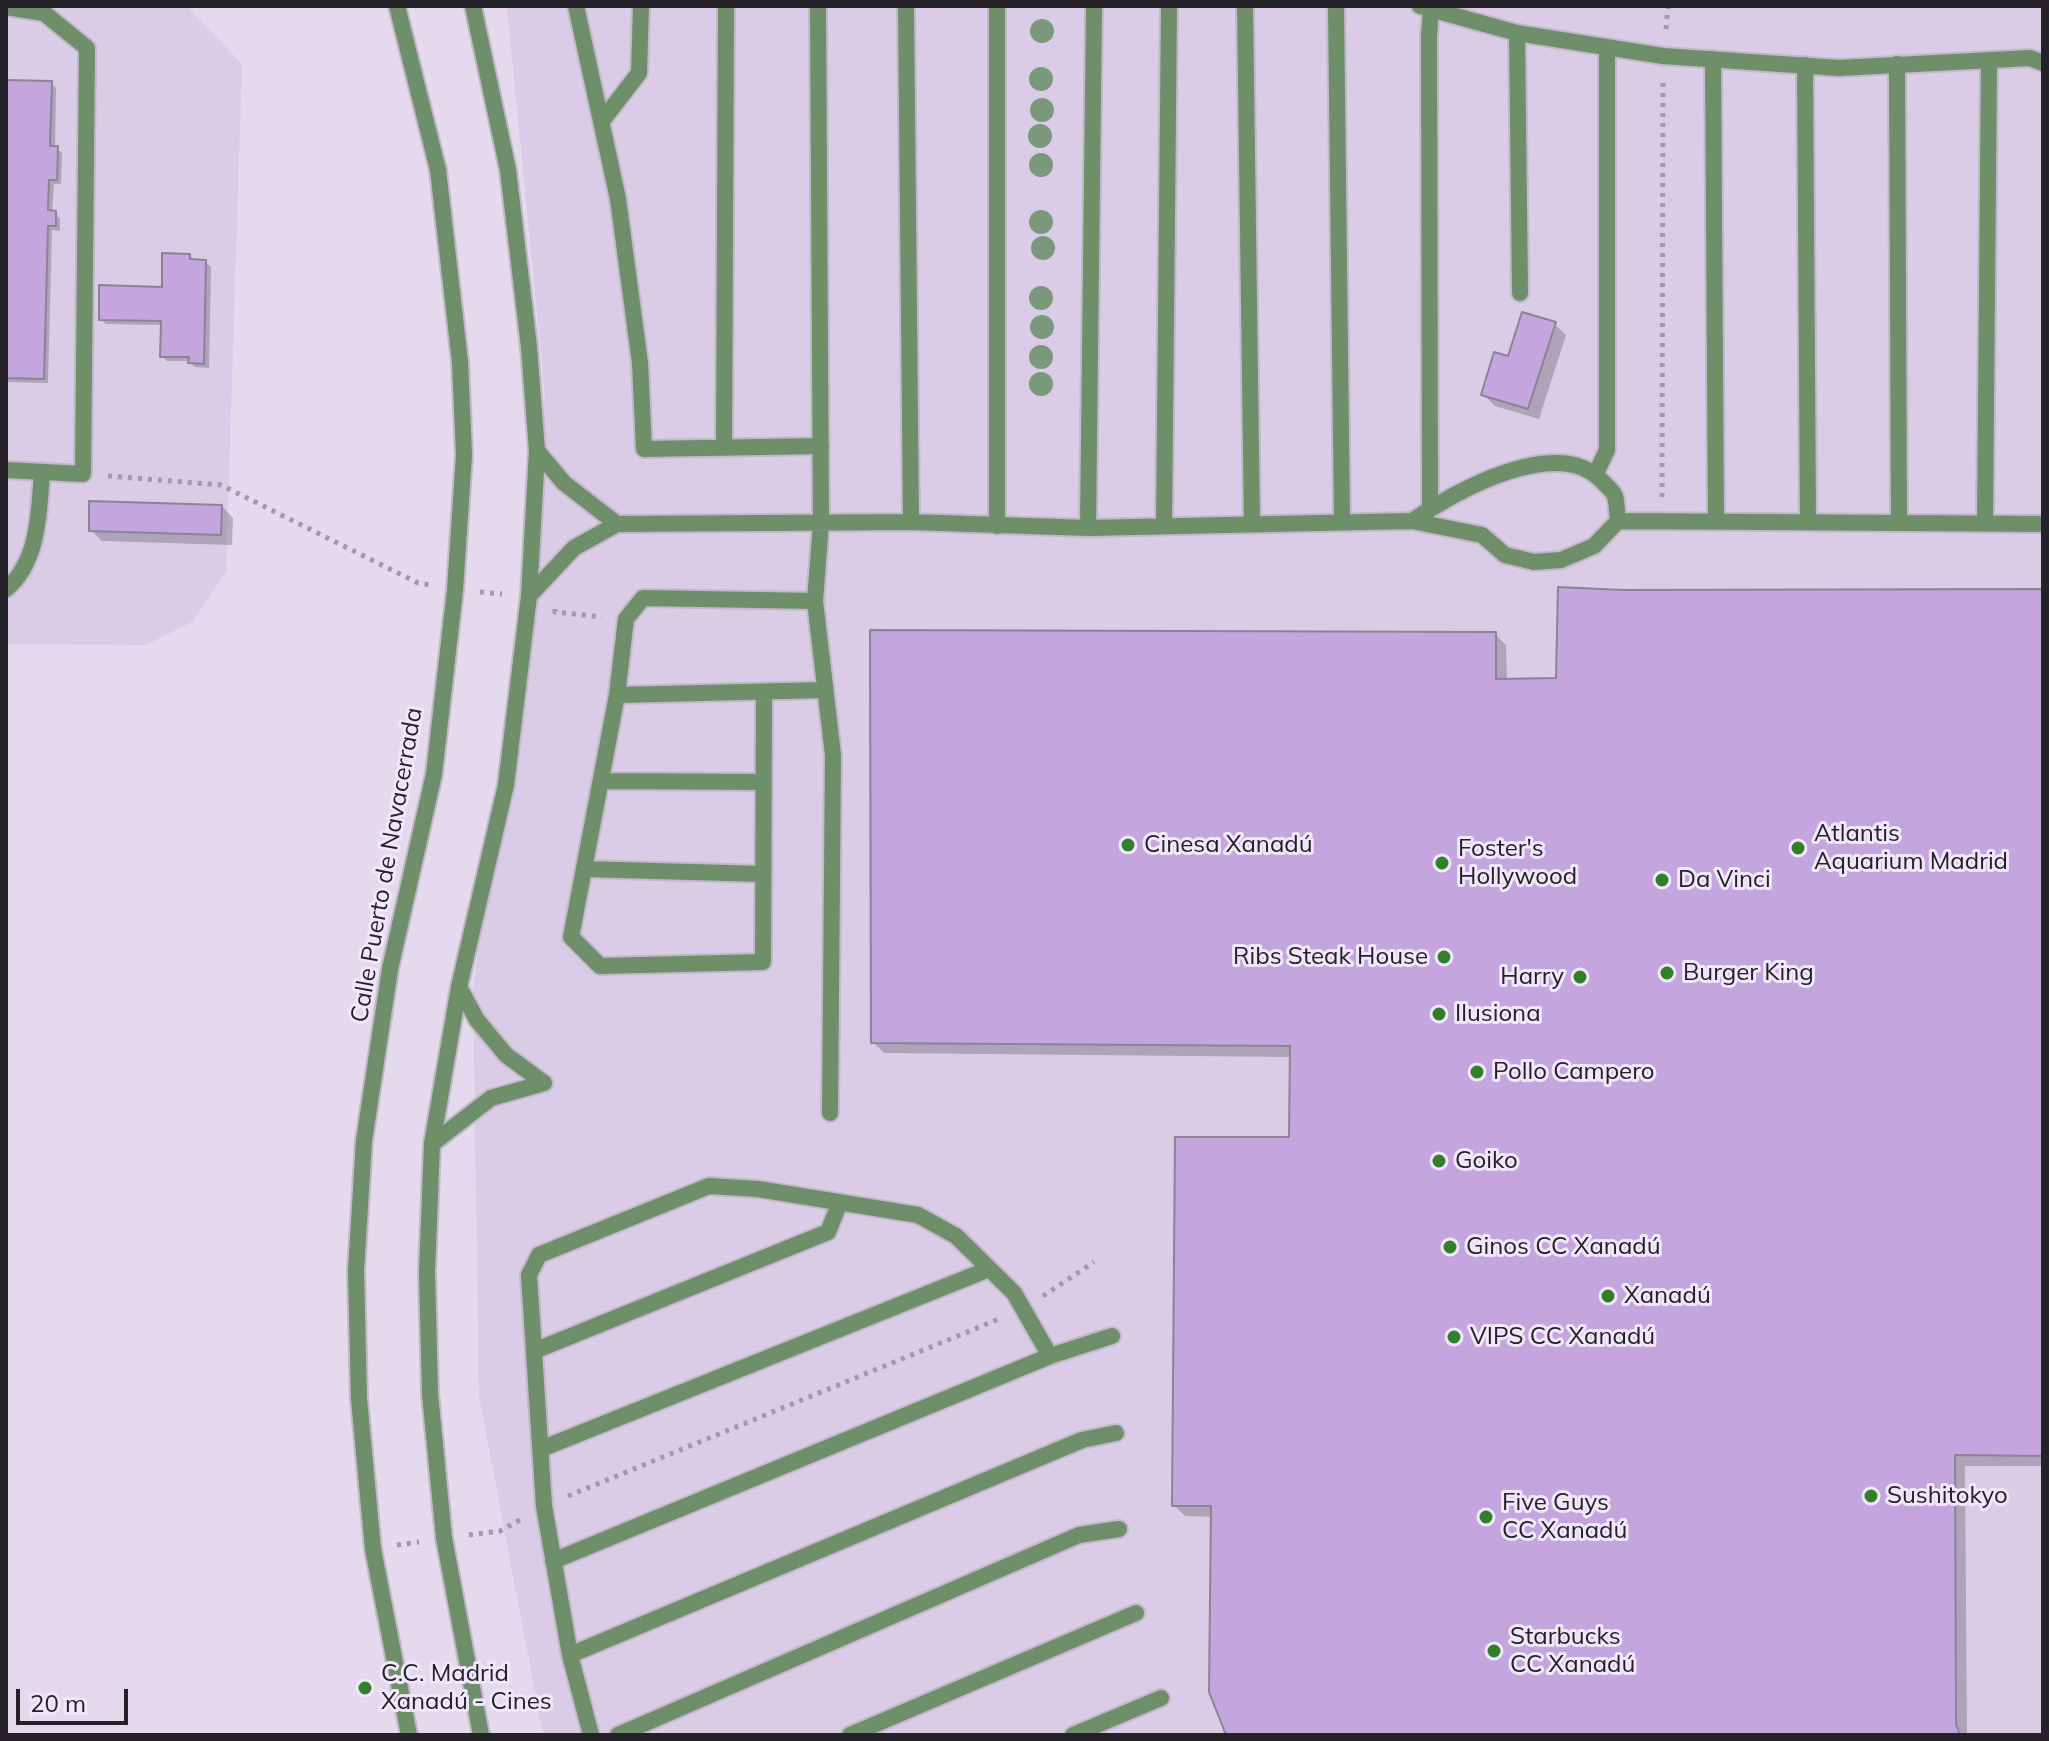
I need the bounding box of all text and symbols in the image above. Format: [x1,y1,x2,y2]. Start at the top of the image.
street label: Calle Puerto de Navacerrada [345,705,429,1025]
place label: Atlantis Aquarium Madrid [1814,820,2008,876]
place label: Cinesa Xanadú [1144,831,1313,859]
place label: Foster's Hollywood [1458,835,1577,891]
marker: Cinesa Xanadú [1119,836,1137,854]
marker: Atlantis Aquarium Madrid [1789,839,1807,857]
marker: Foster's Hollywood [1433,854,1451,872]
place label: Da Vinci [1678,866,1771,894]
marker: Da Vinci [1653,871,1671,889]
place label: Ribs Steak House [1233,943,1428,971]
marker: Ribs Steak House [1435,948,1453,966]
place label: Burger King [1683,959,1814,987]
place label: Harry [1500,963,1564,991]
marker: Burger King [1658,964,1676,982]
marker: Harry [1571,968,1589,986]
place label: Ilusiona [1455,1000,1541,1028]
marker: Ilusiona [1430,1005,1448,1023]
place label: Pollo Campero [1493,1058,1654,1086]
marker: Pollo Campero [1468,1063,1486,1081]
place label: Goiko [1455,1147,1518,1175]
marker: Goiko [1430,1152,1448,1170]
place label: Ginos CC Xanadú [1466,1233,1661,1261]
marker: Ginos CC Xanadú [1441,1238,1459,1256]
place label: Xanadú [1624,1282,1711,1310]
marker: Xanadú [1599,1287,1617,1305]
place label: VIPS CC Xanadú [1470,1323,1655,1351]
marker: VIPS CC Xanadú [1445,1328,1463,1346]
place label: Sushitokyo [1887,1482,2008,1510]
marker: Sushitokyo [1862,1487,1880,1505]
place label: Five Guys CC Xanadú [1502,1489,1627,1545]
marker: Five Guys CC Xanadú [1477,1508,1495,1526]
place label: Starbucks CC Xanadú [1510,1623,1635,1679]
marker: Starbucks CC Xanadú [1485,1642,1503,1660]
place label: C.C. Madrid Xanadú - Cines [381,1660,552,1716]
scale bar [20,1673,132,1723]
marker: C.C. Madrid Xanadú - Cines [356,1679,374,1697]
text: 20 m [30,1688,86,1718]

